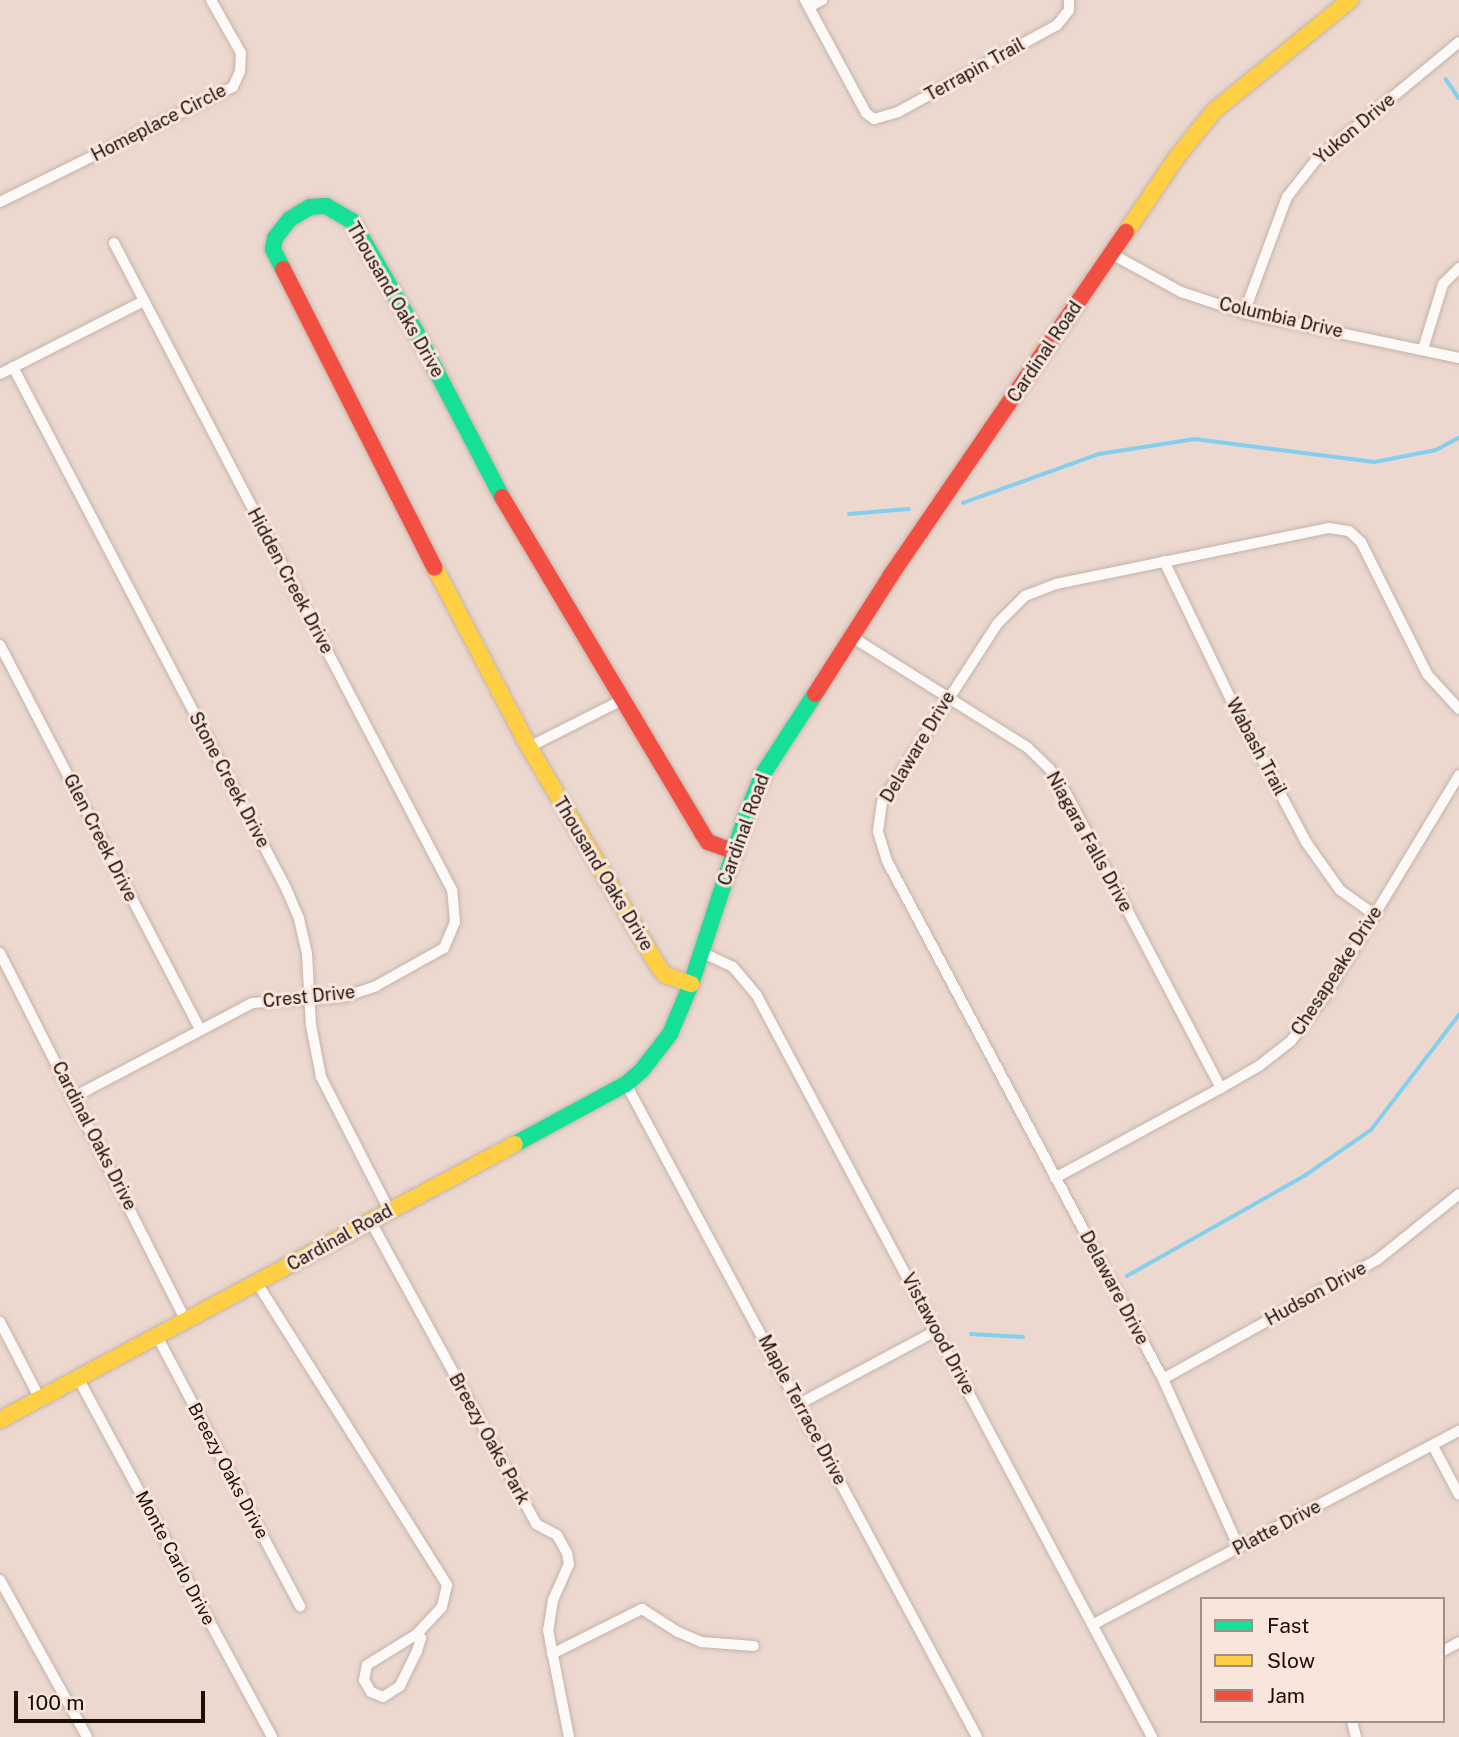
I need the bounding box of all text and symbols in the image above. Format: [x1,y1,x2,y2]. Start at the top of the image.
street label: Terrapin Trail [922,34,1028,106]
street label: Homeplace Circle [88,80,230,166]
street label: Yukon Drive [1310,89,1400,169]
street label: Thousand Oaks Drive [342,219,448,381]
street label: Columbia Drive [1217,293,1345,343]
street label: Cardinal Road [1003,297,1087,407]
street label: Hidden Creek Drive [242,504,338,658]
street label: Delaware Drive [876,687,960,807]
street label: Wabash Trail [1221,694,1291,800]
street label: Stone Creek Drive [184,708,274,852]
street label: Niagara Falls Drive [1041,768,1137,916]
street label: Glen Creek Drive [59,771,141,905]
street label: Cardinal Road [714,771,774,889]
street label: Thousand Oaks Drive [549,793,657,955]
street label: Chesapeake Drive [1287,902,1387,1040]
street label: Crest Drive [262,981,356,1013]
street label: Cardinal Oaks Drive [47,1058,141,1214]
street label: Cardinal Road [283,1200,397,1276]
street label: Delaware Drive [1075,1227,1153,1349]
street label: Hudson Drive [1262,1257,1370,1331]
street label: Vistawood Drive [897,1270,979,1398]
street label: Maple Terrace Drive [753,1331,851,1489]
street label: Breezy Oaks Park [444,1370,534,1508]
street label: Breezy Oaks Drive [183,1399,273,1543]
street label: Monte Carlo Drive [130,1487,220,1629]
street label: Platte Drive [1229,1496,1325,1560]
legend [1200,1597,1445,1723]
text: Fast [1267,1613,1309,1638]
text: Slow [1267,1648,1315,1673]
scale bar [18,1678,208,1722]
text: Jam [1267,1683,1305,1708]
text: 100 m [27,1690,84,1715]

